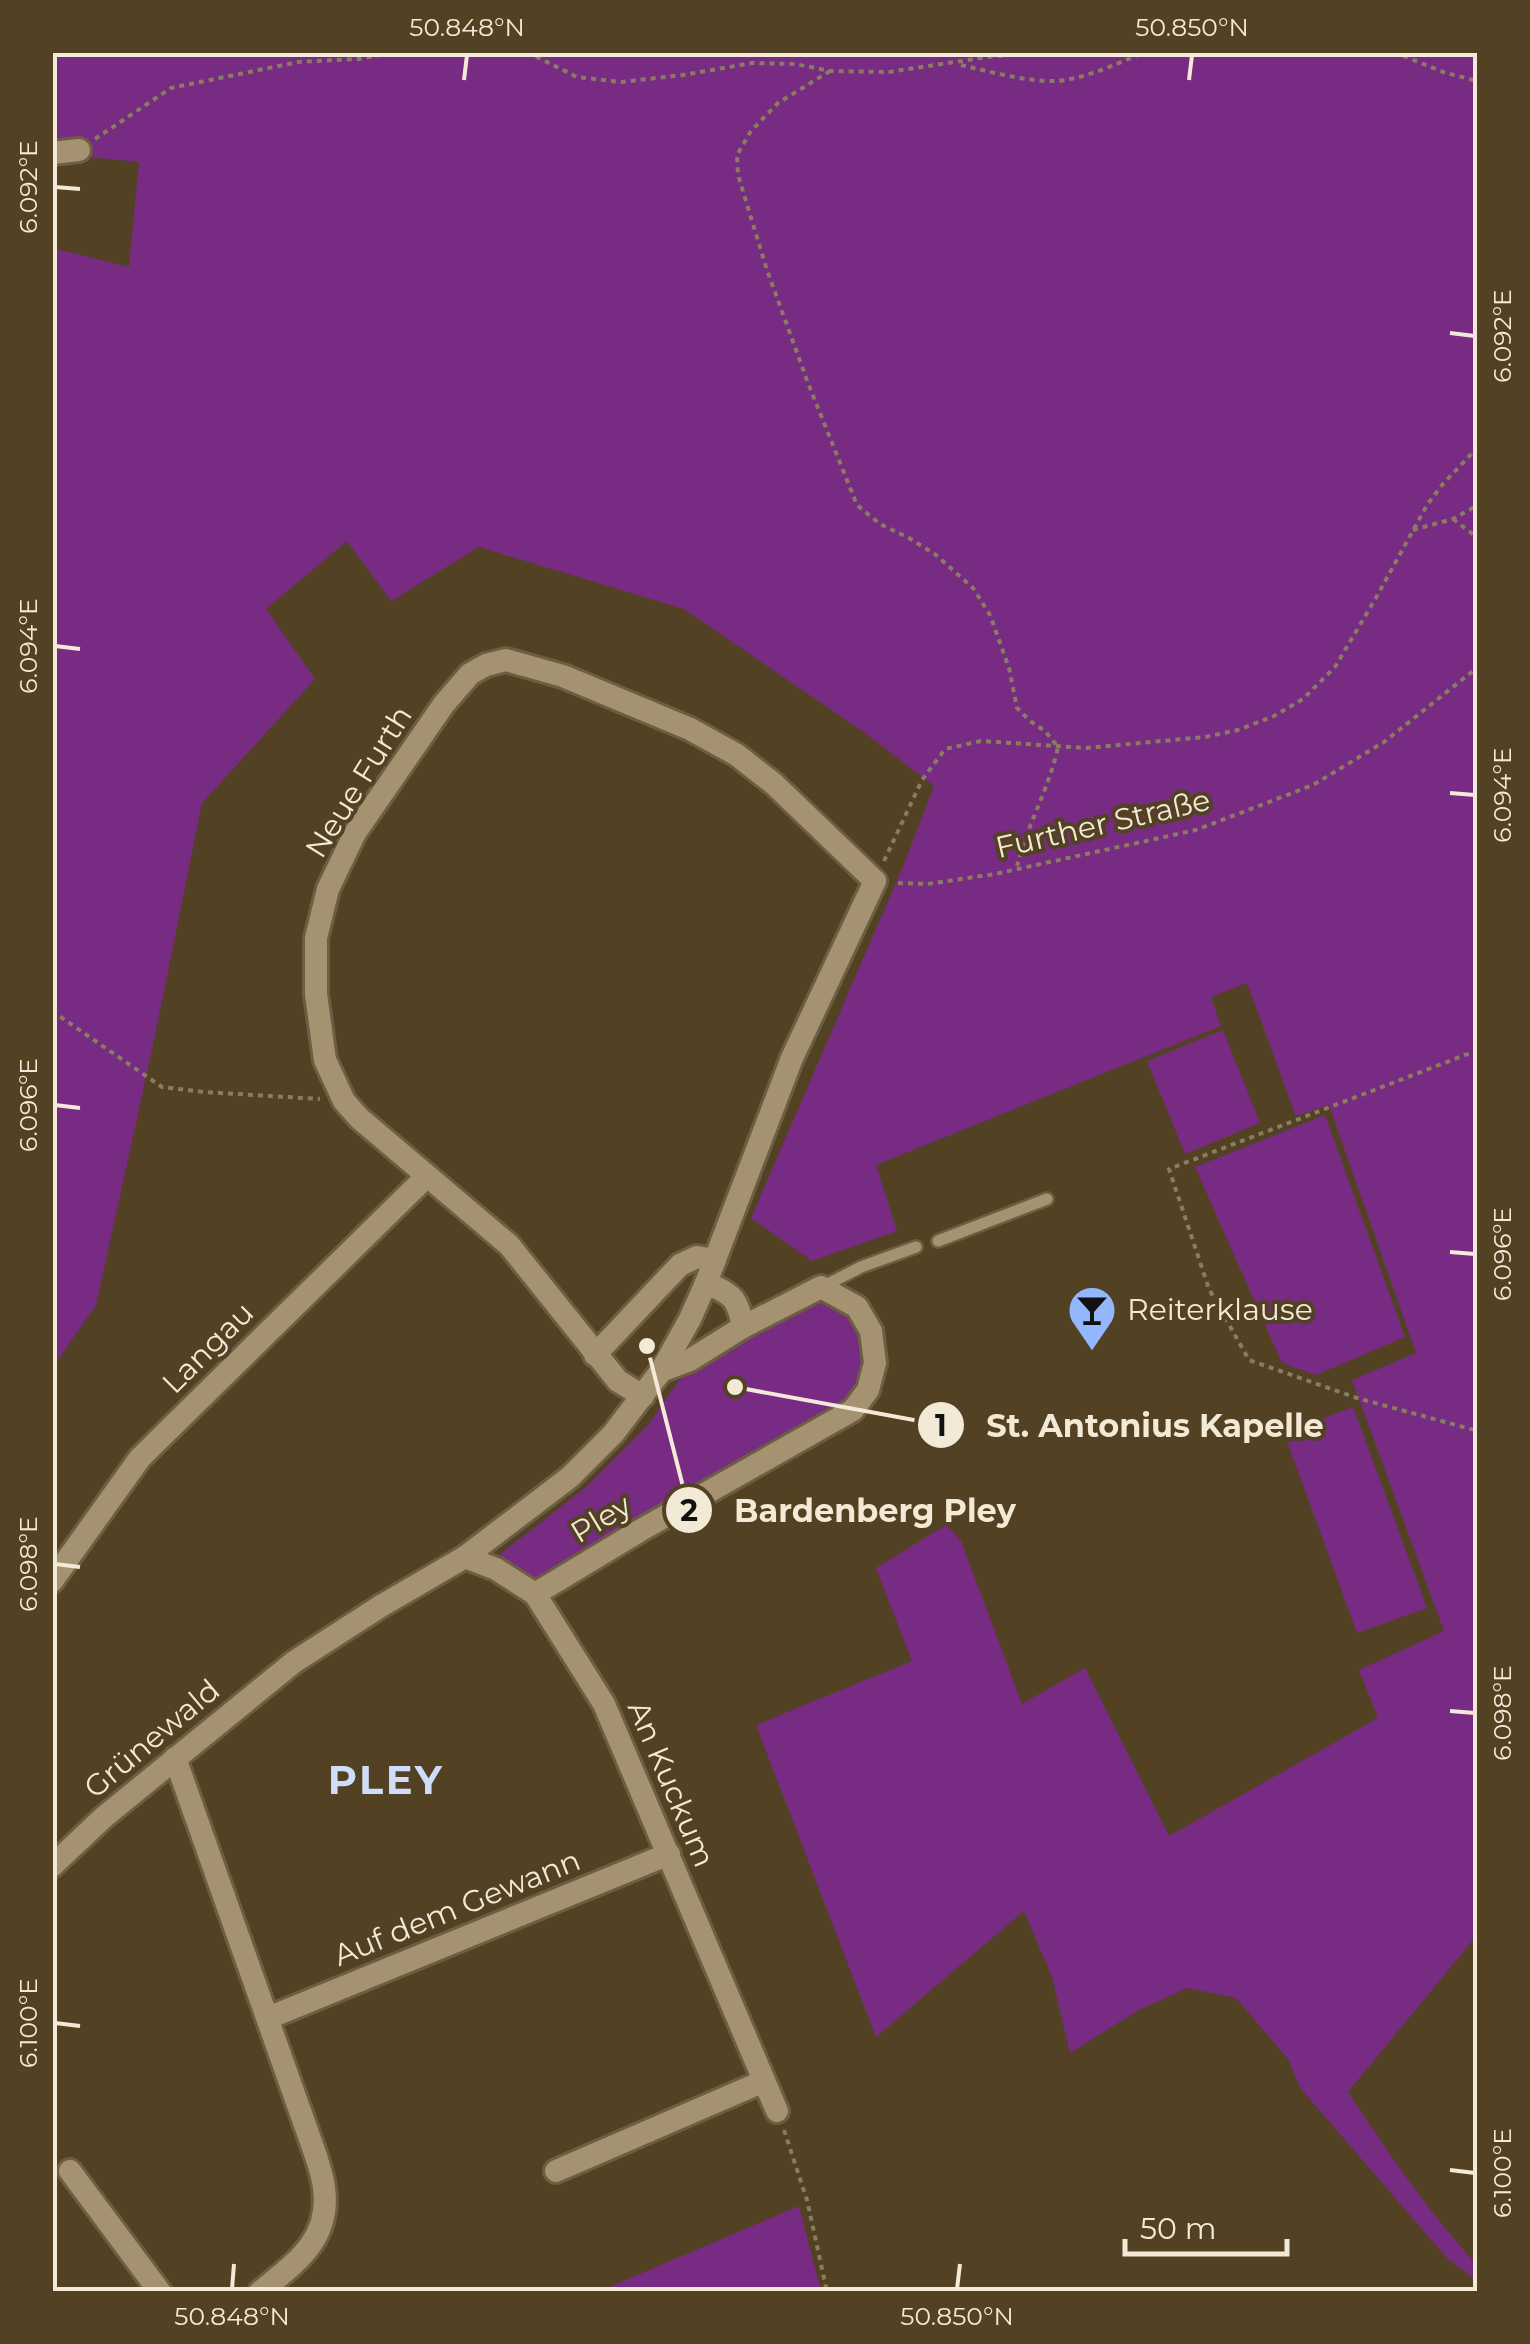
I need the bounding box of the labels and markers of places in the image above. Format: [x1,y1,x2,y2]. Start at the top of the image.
bar icon: Reiterklause [1066,1284,1118,1352]
place label: Reiterklause [1127,1291,1313,1328]
callout: St. Antonius Kapelle [916,1394,1344,1456]
callout: Bardenberg Pley [664,1479,1036,1541]

